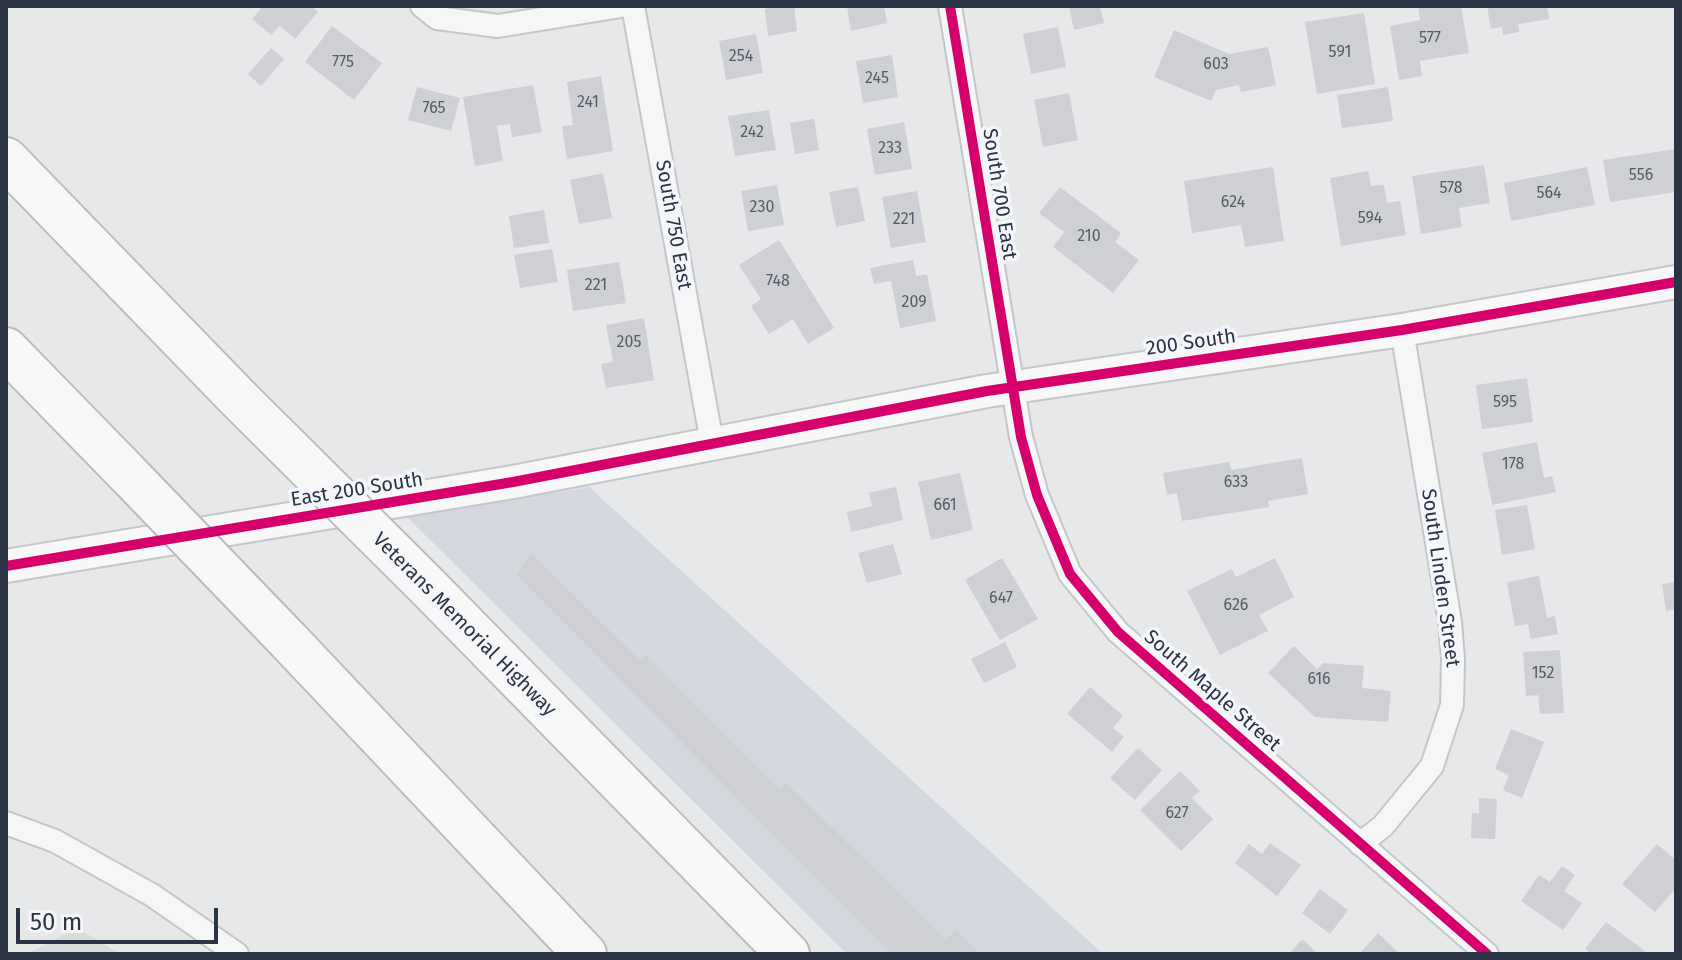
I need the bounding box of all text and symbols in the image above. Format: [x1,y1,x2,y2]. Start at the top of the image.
house number: 577 [1419,29,1441,49]
house number: 591 [1329,43,1351,63]
house number: 254 [729,47,753,67]
house number: 775 [332,53,354,73]
house number: 603 [1203,55,1229,75]
house number: 245 [865,69,889,89]
house number: 241 [577,93,599,113]
house number: 765 [422,99,446,119]
house number: 242 [740,123,764,143]
street label: South 700 East [977,127,1021,261]
house number: 233 [878,139,902,159]
street label: South 750 East [650,158,696,292]
house number: 556 [1629,166,1653,186]
house number: 578 [1439,179,1463,199]
house number: 564 [1536,184,1562,204]
house number: 624 [1221,193,1245,213]
house number: 230 [750,198,774,218]
house number: 594 [1358,209,1382,229]
house number: 221 [893,210,915,230]
house number: 210 [1077,227,1101,247]
house number: 748 [766,272,790,292]
house number: 221 [585,276,607,296]
house number: 209 [901,293,927,313]
street label: 200 South [1144,325,1238,361]
house number: 205 [617,333,641,353]
house number: 595 [1493,393,1517,413]
house number: 178 [1502,455,1524,475]
street label: East 200 South [289,468,425,512]
house number: 633 [1224,473,1248,493]
street label: South Linden Street [1416,487,1464,669]
house number: 661 [933,496,957,516]
street label: Veterans Memorial Highway [367,528,561,722]
house number: 647 [989,589,1013,609]
house number: 626 [1224,596,1248,616]
street label: South Maple Street [1139,625,1285,757]
house number: 152 [1532,664,1554,684]
house number: 616 [1307,670,1331,690]
house number: 627 [1165,804,1189,824]
scale bar [20,892,222,942]
text: 50 m [30,908,82,936]

